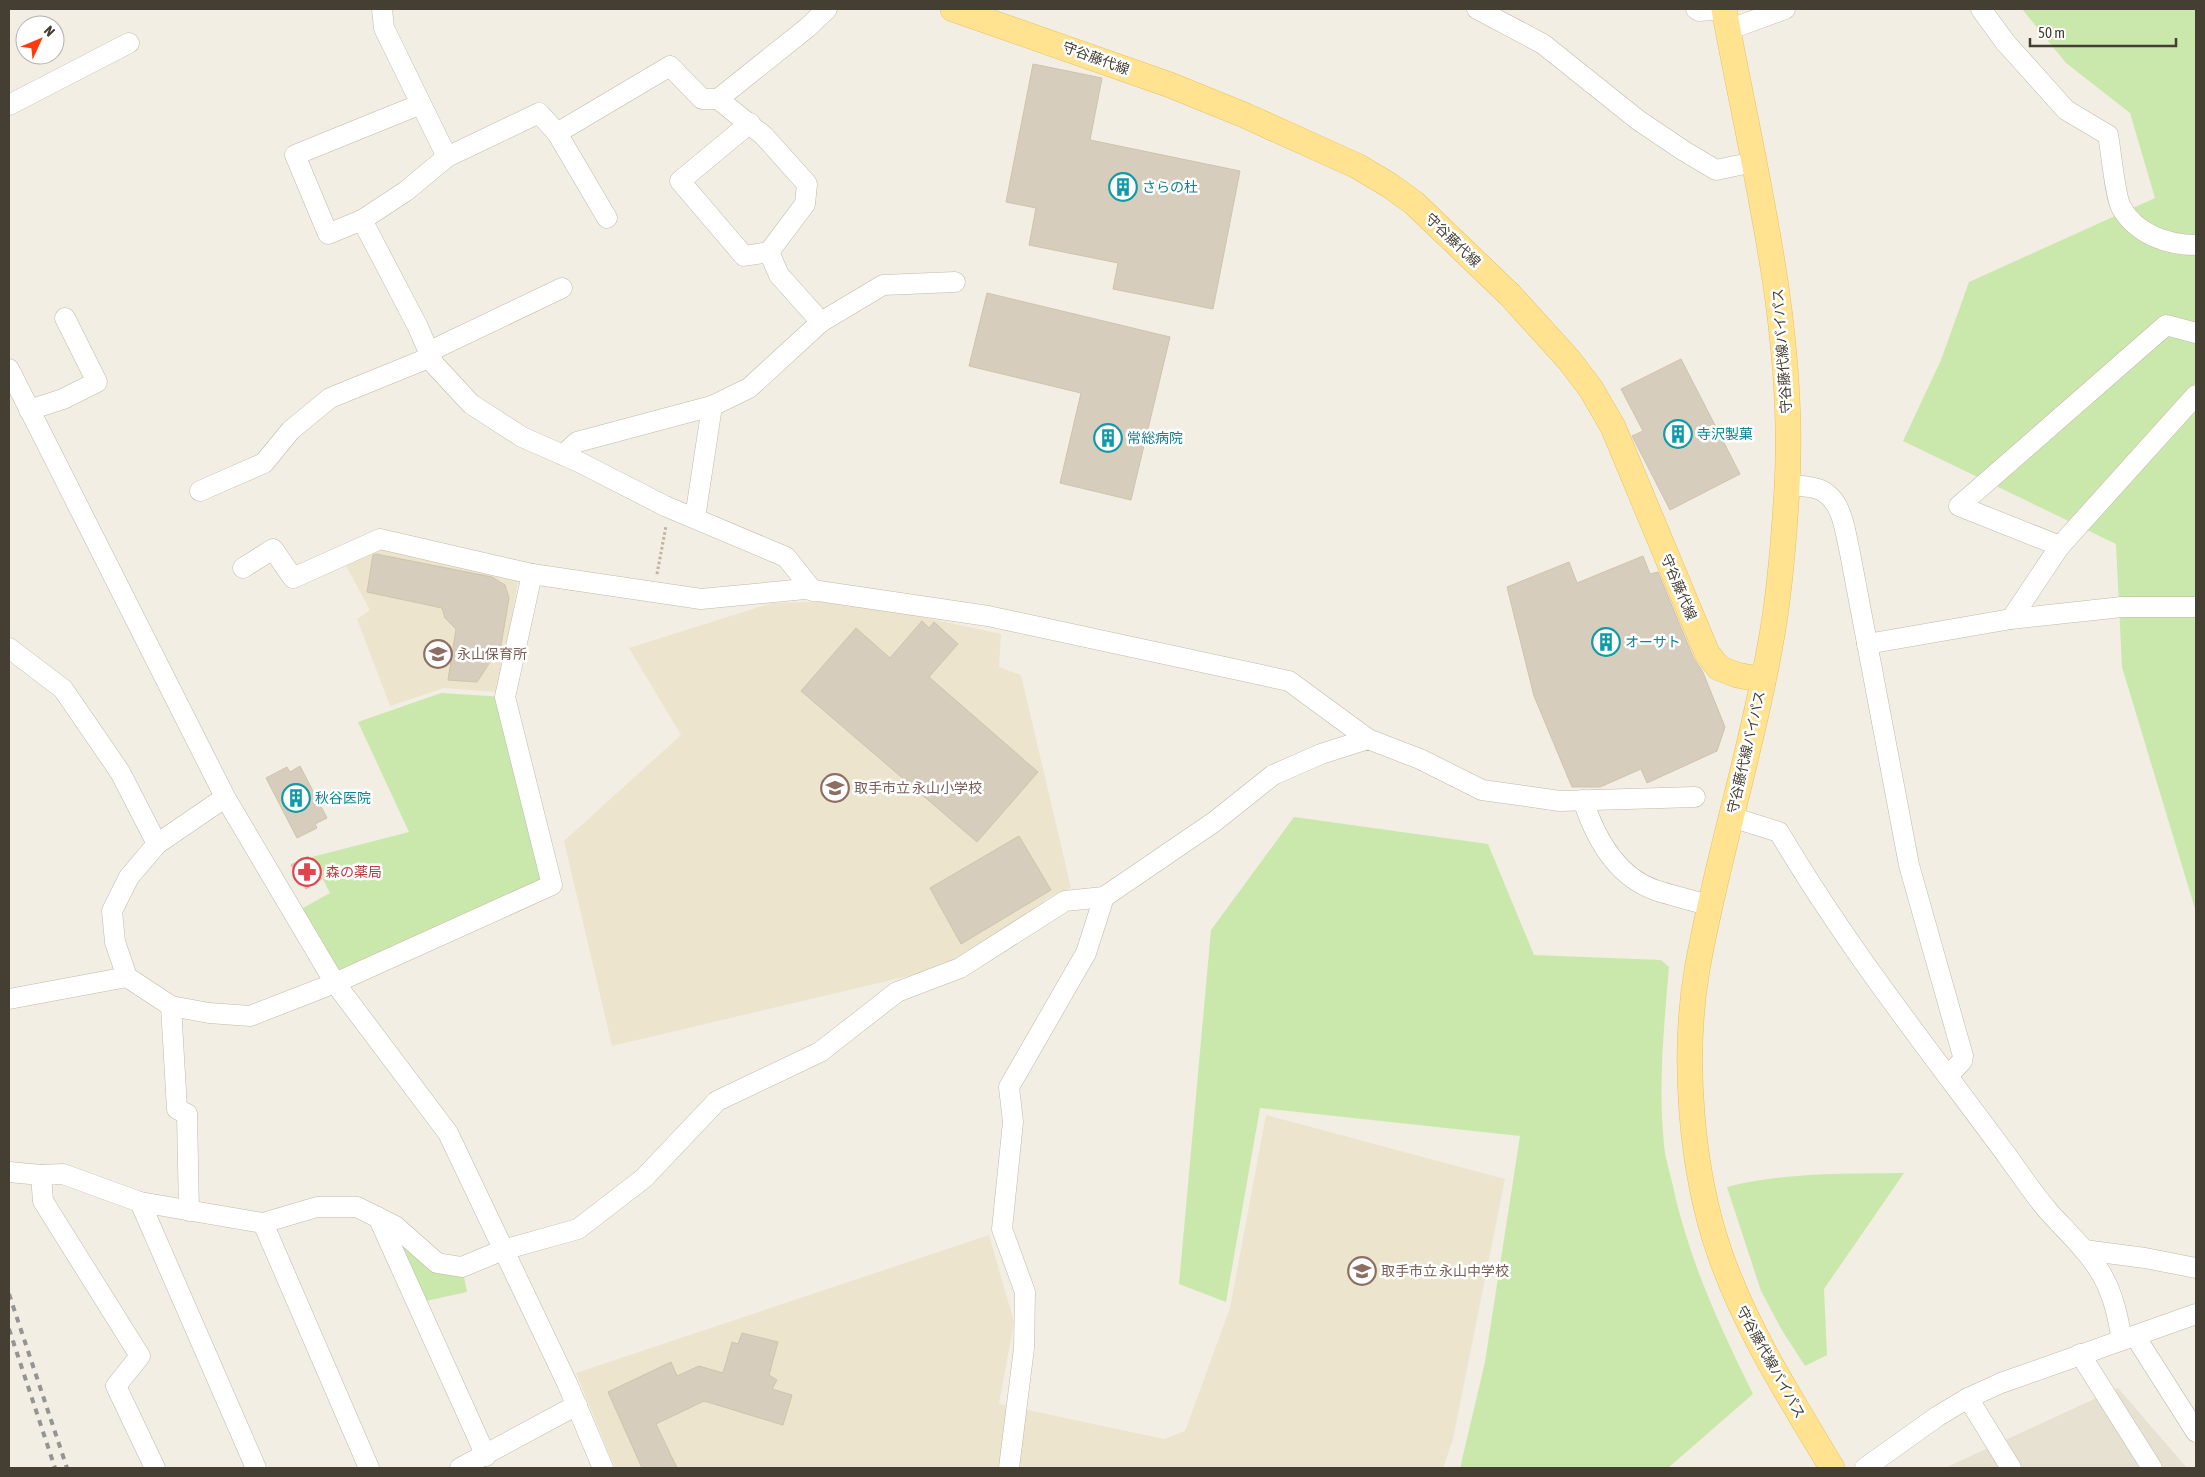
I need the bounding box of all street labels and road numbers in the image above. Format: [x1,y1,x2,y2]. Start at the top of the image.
street label: 守谷藤代線 [1060,39,1132,77]
street label: 守谷藤代線 [1422,210,1484,270]
street label: 守谷藤代線バイパス [1770,288,1794,414]
street label: 守谷藤代線 [1658,552,1700,622]
street label: 守谷藤代線バイパス [1724,689,1768,815]
street label: 守谷藤代線バイパス [1734,1303,1808,1421]

